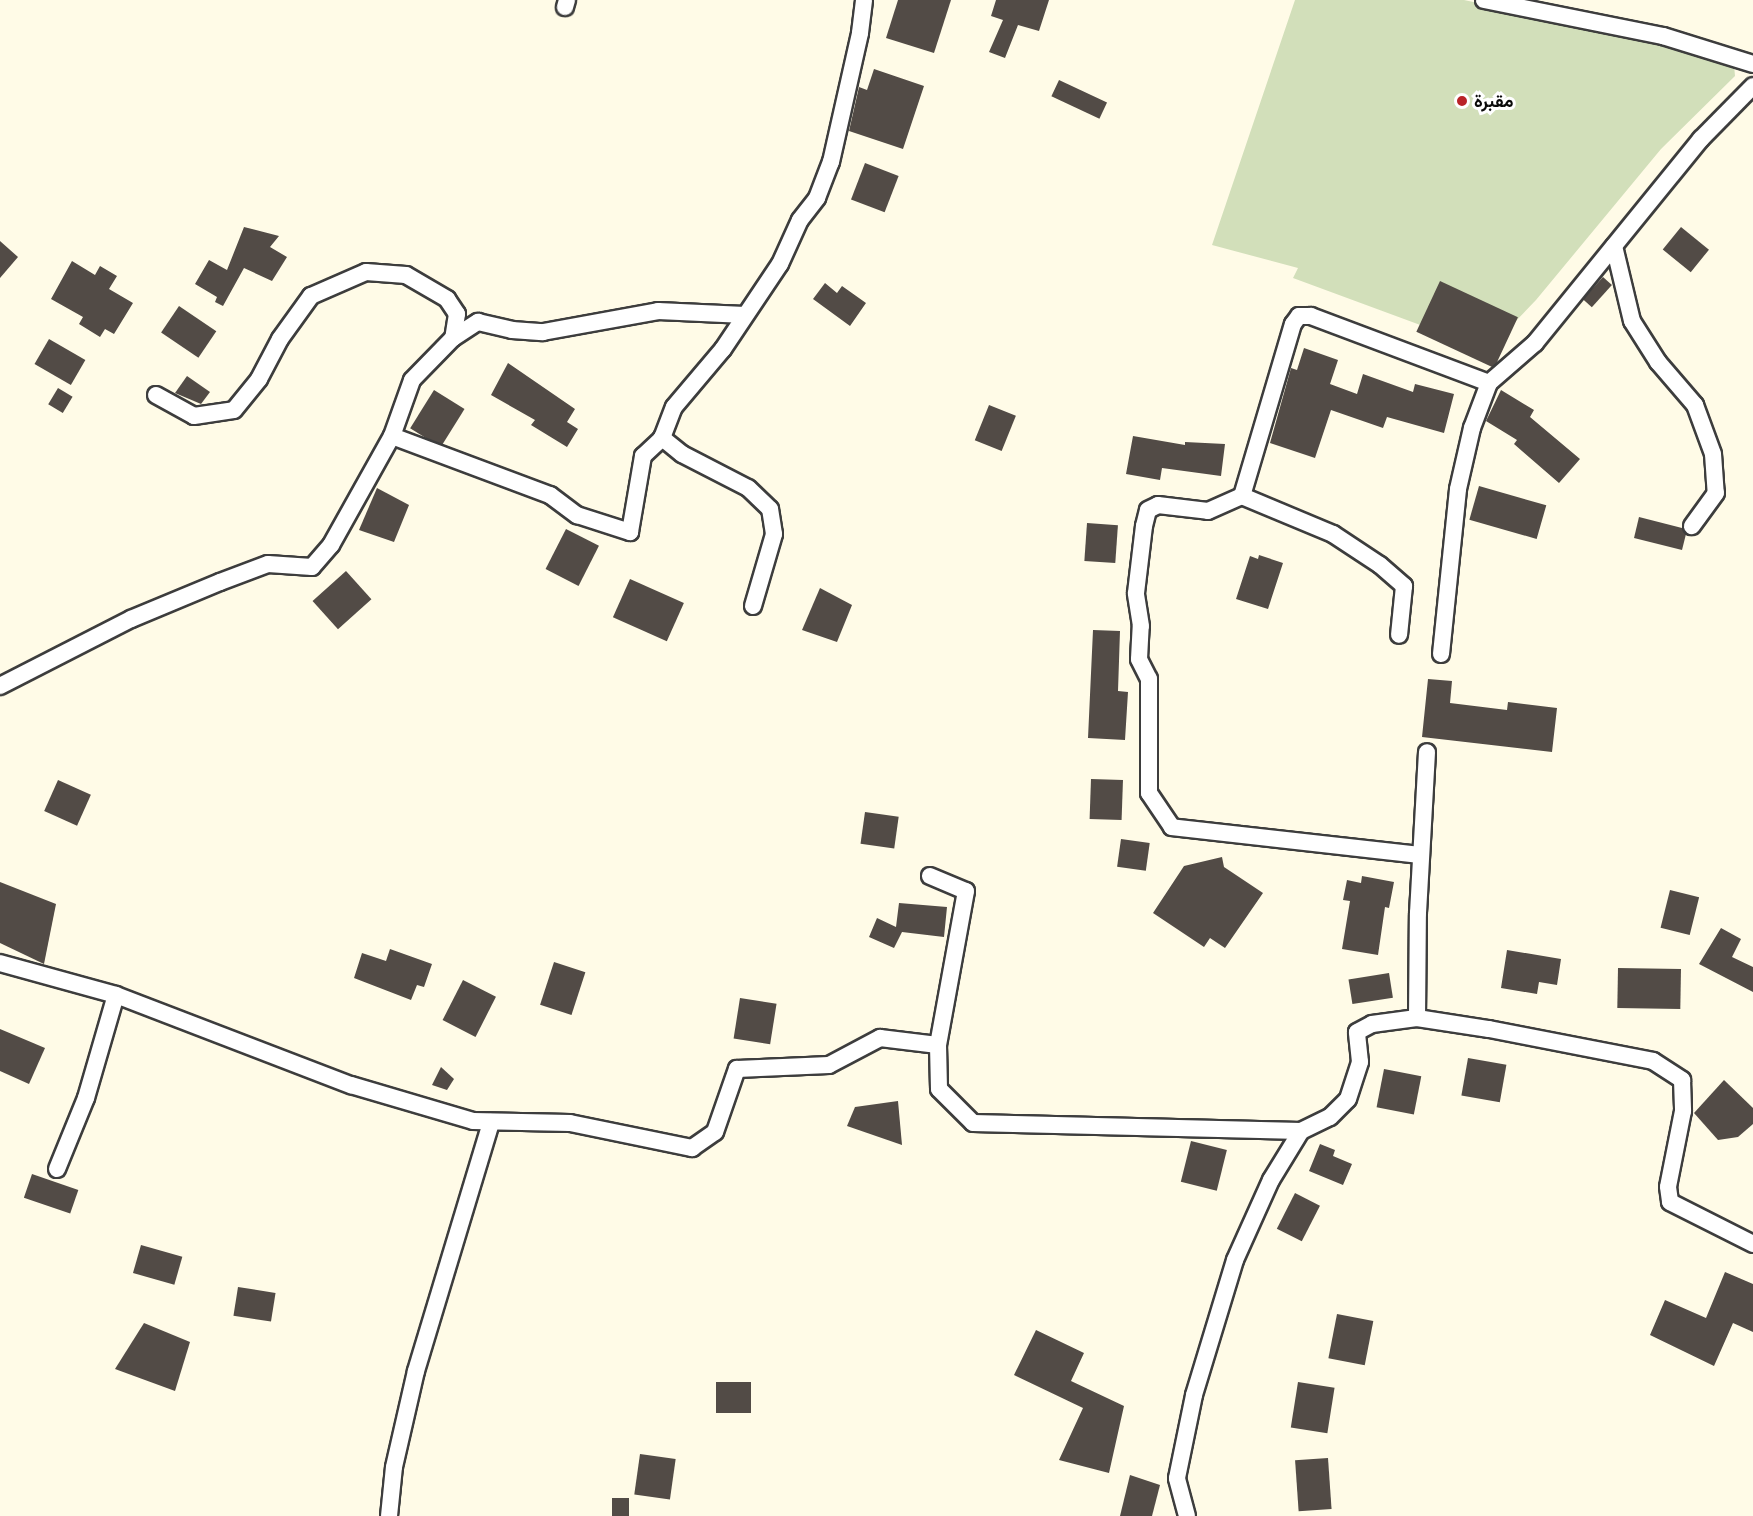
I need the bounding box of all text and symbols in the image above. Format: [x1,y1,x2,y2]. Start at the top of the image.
place label: مقبرة [1474,90,1513,112]
marker: مقبرة [1455,94,1469,108]

